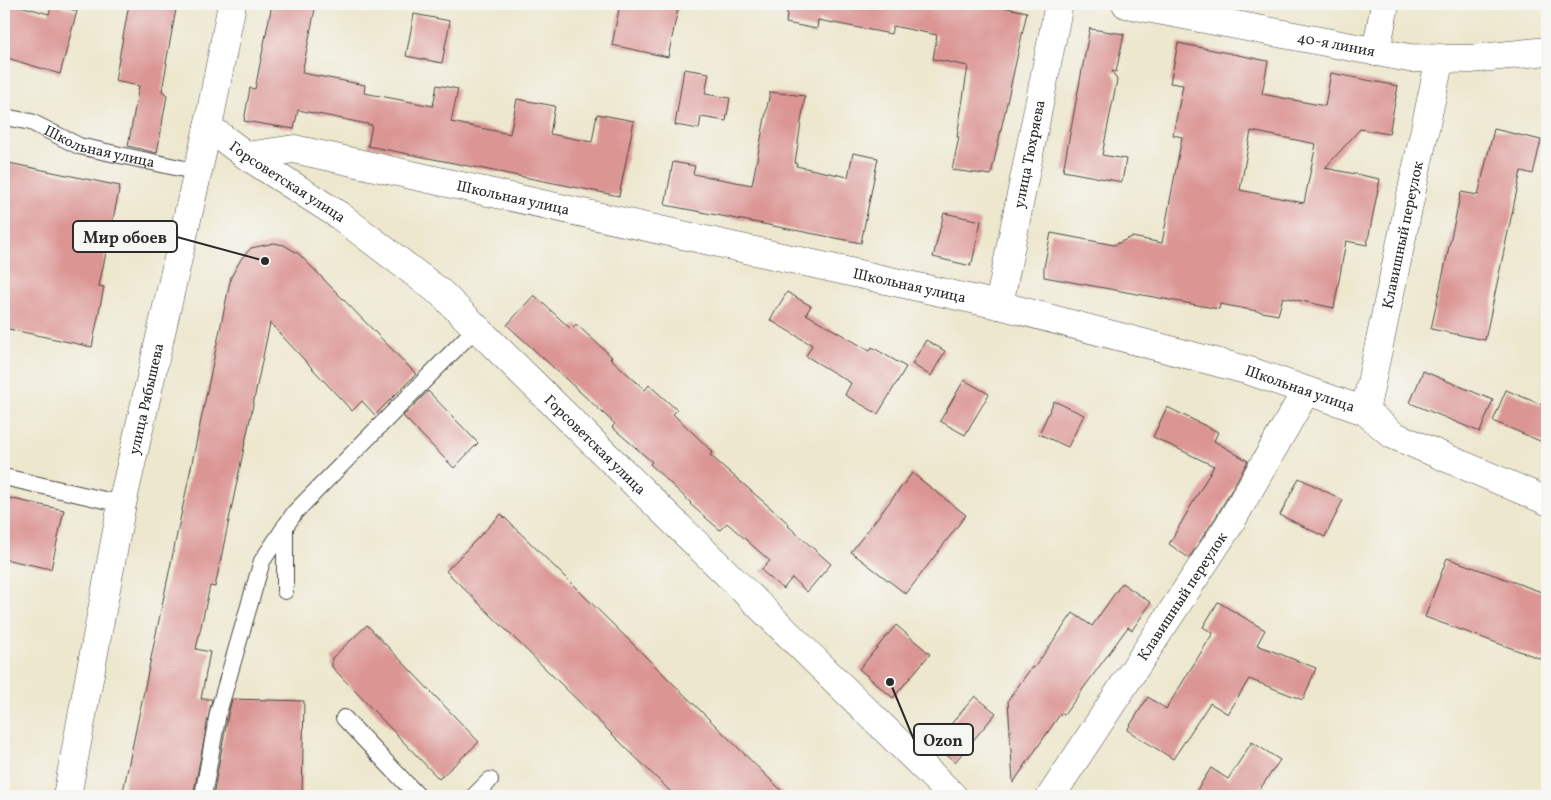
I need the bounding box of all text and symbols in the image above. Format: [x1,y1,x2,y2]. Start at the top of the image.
street label: 40-я линия [1295,28,1377,63]
street label: улица Тюхряева [1010,98,1052,210]
street label: Школьная улица [40,121,157,174]
street label: Горсоветская улица [224,137,349,229]
street label: Клавишный переулок [1378,160,1430,311]
street label: Школьная улица [454,176,571,222]
callout: Мир обоев [73,221,177,252]
text: Мир обоев [83,228,167,250]
street label: Школьная улица [851,264,968,309]
street label: улица Рябышева [125,341,170,457]
street label: Школьная улица [1242,361,1357,419]
street label: Горсоветская улица [539,391,650,501]
street label: Клавишный переулок [1133,528,1233,666]
callout: Ozon [914,724,973,755]
text: Ozon [923,731,963,753]

